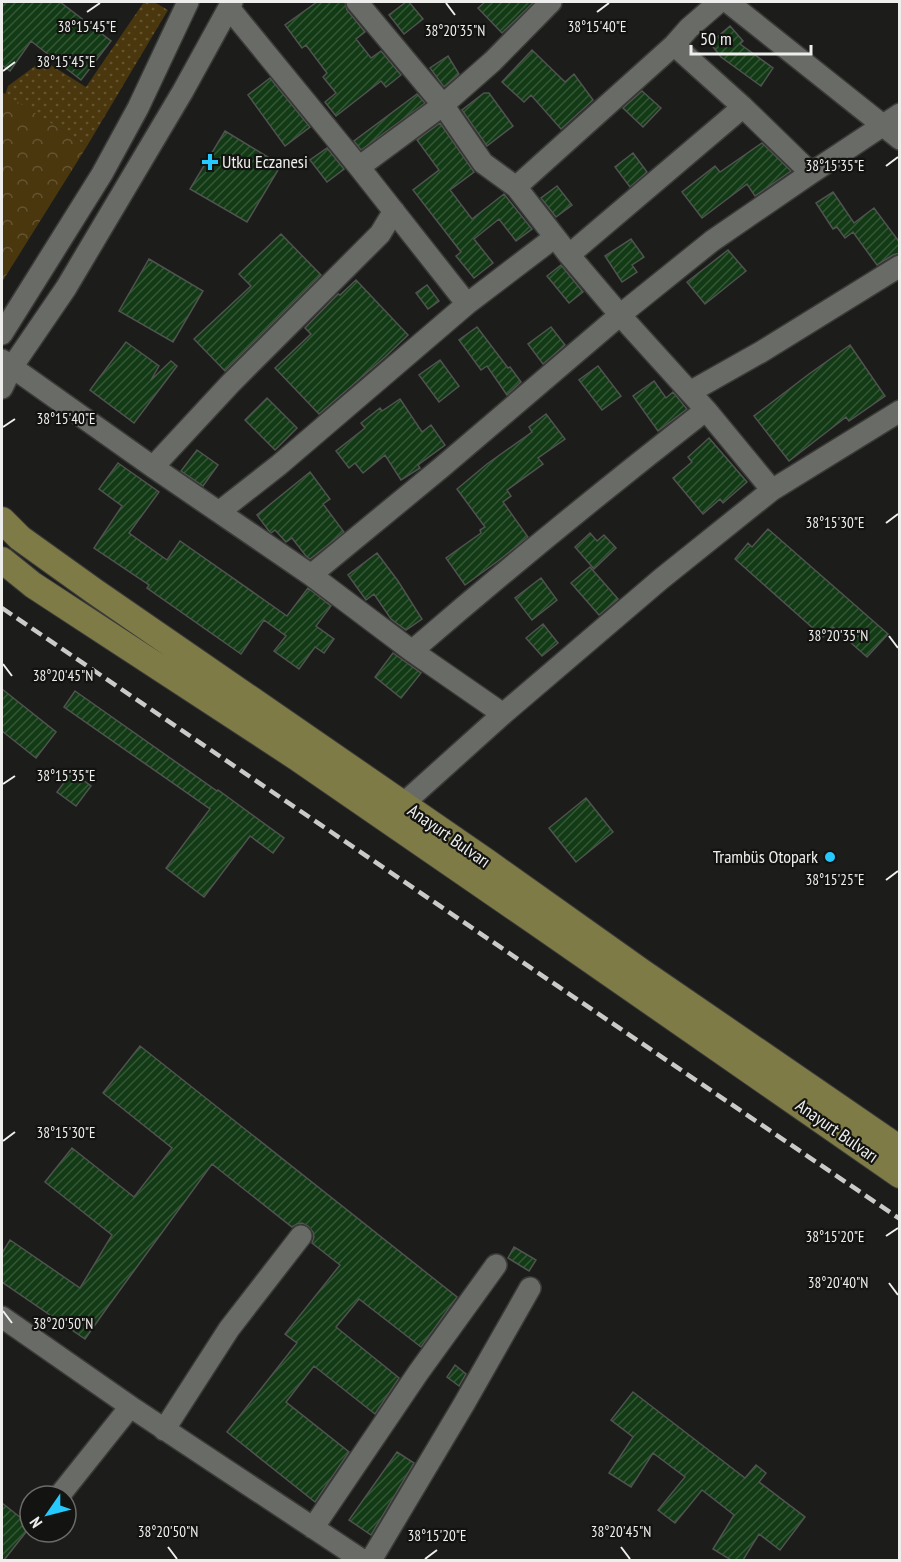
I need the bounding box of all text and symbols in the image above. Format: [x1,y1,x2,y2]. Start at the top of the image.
text: 38°15'45"E [57,17,117,36]
text: 38°15'40"E [567,17,627,36]
scale bar [691,18,811,56]
text: 38°20'35"N [425,21,485,40]
text: 50 m [700,27,732,50]
text: 38°15'45"E [36,52,96,71]
place label: Utku Eczanesi [222,150,308,173]
marker: Utku Eczanesi [203,155,217,169]
text: 38°15'35"E [805,156,865,175]
text: 38°15'40"E [36,409,96,428]
text: 38°15'30"E [805,513,865,532]
text: 38°20'35"N [808,626,868,645]
text: 38°20'45"N [33,666,93,685]
text: 38°15'35"E [36,766,96,785]
street label: Anayurt Bulvarı [403,799,495,872]
place label: Trambüs Otopark [713,845,818,868]
marker: Trambüs Otopark [823,850,837,864]
text: 38°15'25"E [805,870,865,889]
street label: Anayurt Bulvarı [791,1094,883,1167]
text: 38°15'30"E [36,1123,96,1142]
text: 38°15'20"E [805,1227,865,1246]
text: 38°20'40"N [808,1273,868,1292]
text: 38°20'50"N [33,1314,93,1333]
north arrow [18,1484,78,1544]
text: N [25,1513,46,1532]
text: 38°20'50"N [138,1522,198,1541]
text: 38°20'45"N [591,1522,651,1541]
text: 38°15'20"E [407,1526,467,1545]

